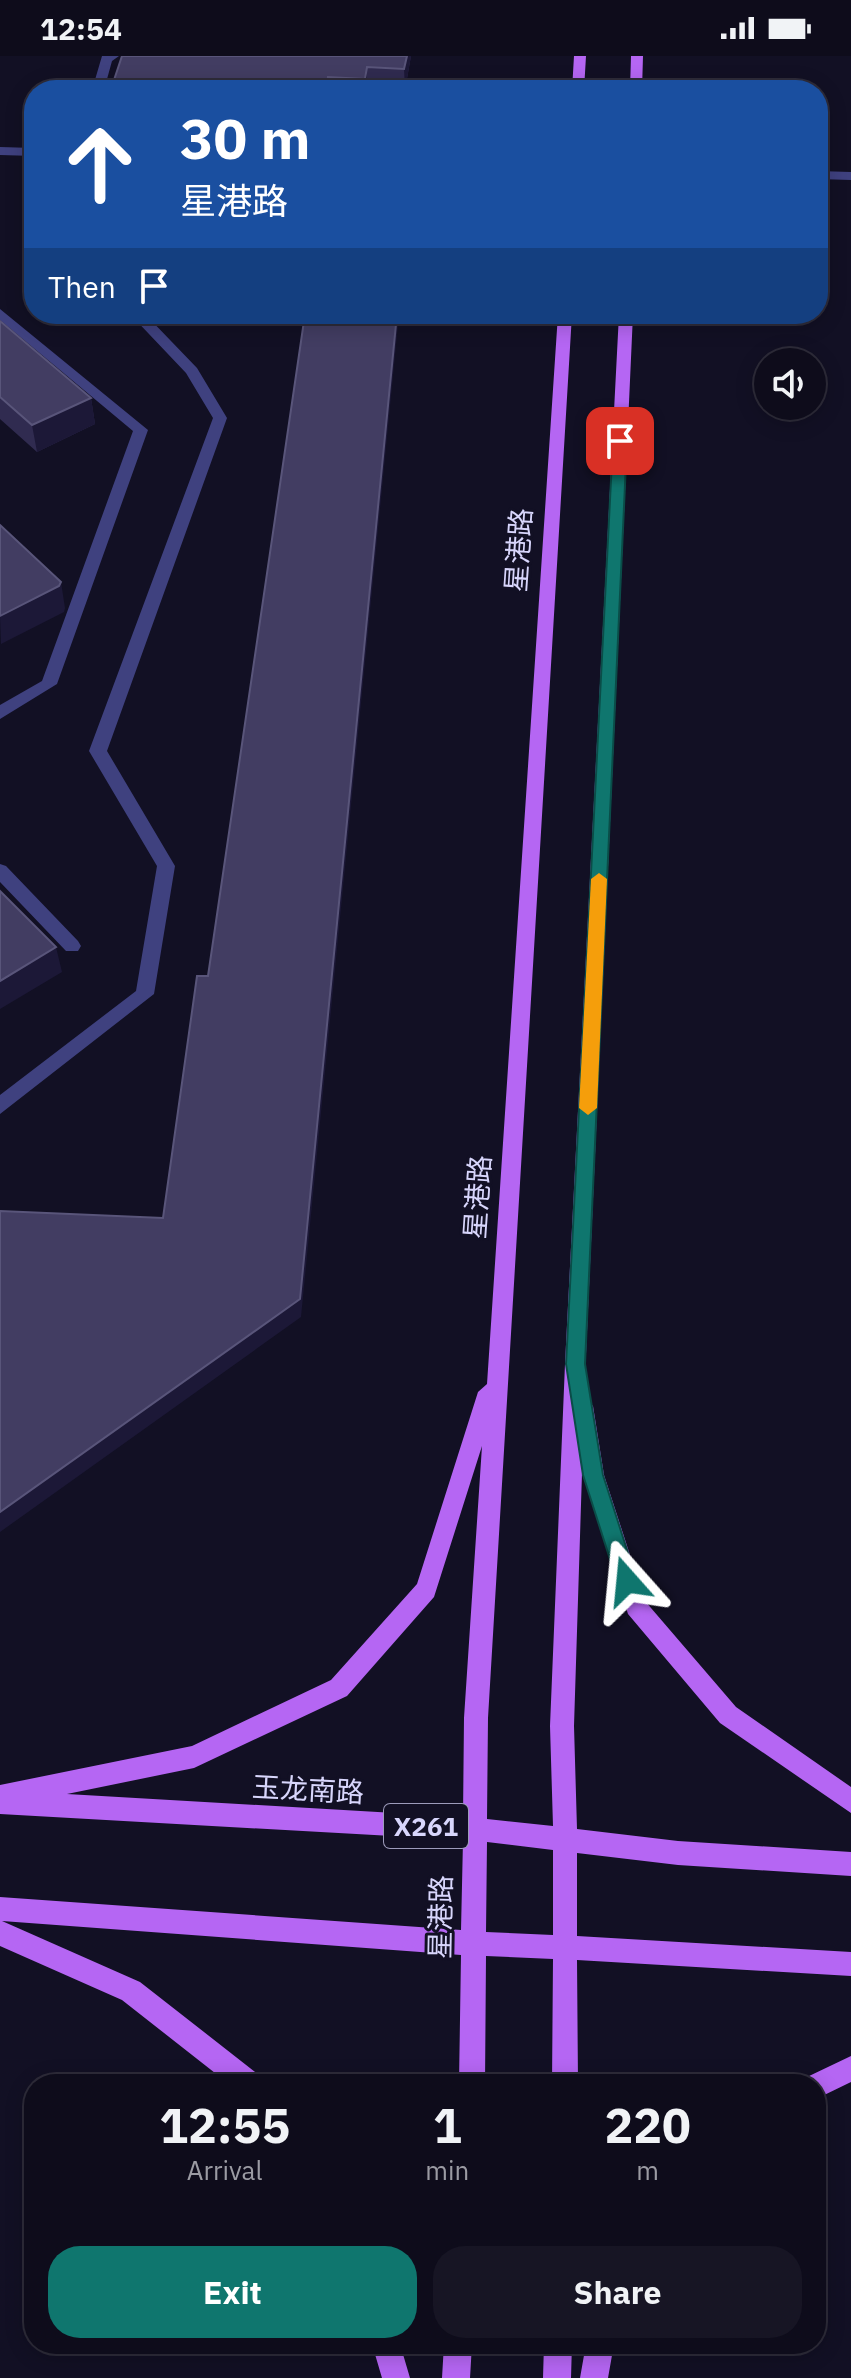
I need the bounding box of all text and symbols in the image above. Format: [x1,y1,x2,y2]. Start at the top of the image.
text: 12:54 [40,9,122,48]
text: 30 m [180,102,310,174]
icon: ahead [48,112,152,216]
text: 星港路 [180,177,288,224]
icon: arrive [132,264,176,308]
text: Then [48,267,116,306]
map controls [754,348,826,420]
button: sound [754,348,826,420]
pin [586,407,654,475]
icon: arrive [598,419,642,463]
street label: 星港路 [497,507,539,593]
street label: 星港路 [456,1154,498,1240]
position arrow [585,1539,669,1623]
street label: 玉龙南路 [251,1768,365,1810]
road number: X261 [384,1804,468,1848]
street label: 星港路 [421,1875,459,1959]
text: 12:55 [159,2094,290,2156]
text: 1 [433,2094,462,2156]
text: 220 [604,2094,691,2156]
text: Arrival [187,2153,263,2187]
text: min [425,2153,469,2187]
text: m [636,2153,659,2187]
button: Exit [48,2246,417,2338]
button: Share [433,2246,802,2338]

